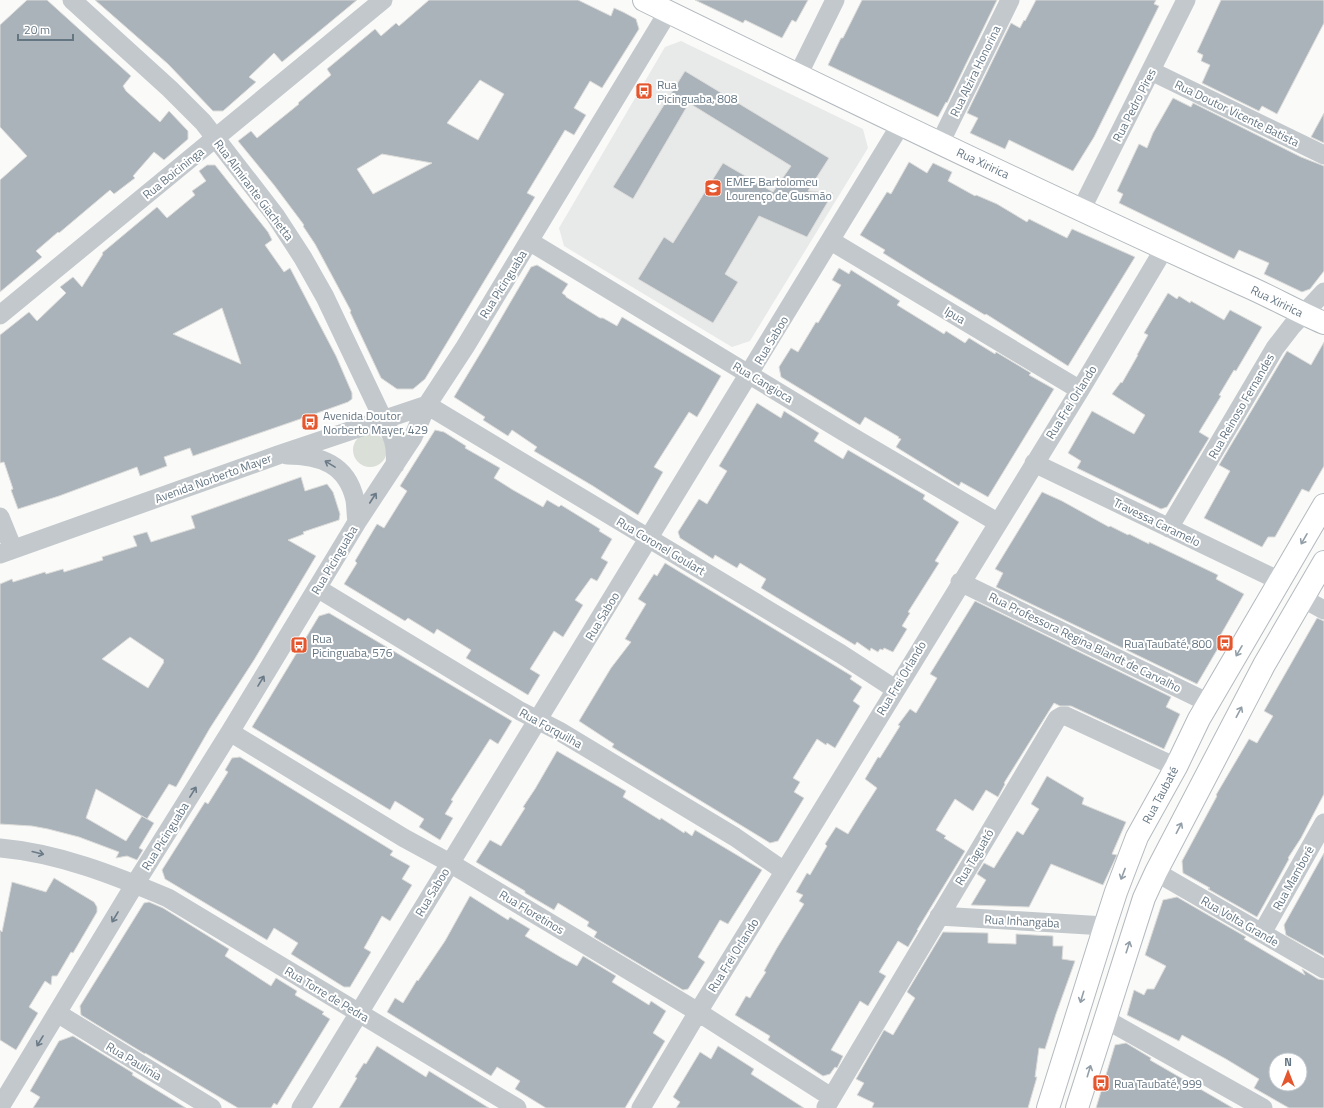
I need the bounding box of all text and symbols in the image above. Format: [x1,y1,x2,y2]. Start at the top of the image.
scale bar [18,16,73,42]
text: 20 m [24,20,50,39]
street label: Rua Alzira Honorina [945,22,1005,120]
street label: Rua Pedro Pires [1107,65,1161,145]
place label: Rua Picinguaba, 808 [657,75,738,108]
street label: Rua Doutor Vicente Batista [1172,75,1302,151]
bus stop icon: Rua Picinguaba, 808 [634,81,654,101]
street label: Rua Almirante Giachetta [210,135,298,245]
street label: Rua Boicininga [138,142,208,204]
street label: Rua Xiririca [953,142,1013,184]
place label: EMEF Bartolomeu Lourenço de Gusmão [726,172,832,205]
school or university icon: EMEF Bartolomeu Lourenço de Gusmão [703,178,723,198]
street label: Rua Picinguaba [474,246,532,322]
street label: Rua Xiririca [1247,280,1307,322]
street label: Ipua [941,301,969,329]
street label: Rua Saboo [749,312,793,368]
street label: Rua Reinoso Fernandes [1203,349,1279,462]
street label: Rua Cangioca [729,356,797,408]
street label: Rua Frei Orlando [1041,361,1101,443]
place label: Avenida Doutor Norberto Mayer, 429 [323,406,428,439]
bus stop icon: Avenida Doutor Norberto Mayer, 429 [300,412,320,432]
street label: Avenida Norberto Mayer [152,448,274,508]
one-way arrow [325,459,336,468]
one-way arrow [369,492,377,504]
street label: Travessa Caramelo [1110,493,1204,551]
street label: Rua Coronel Goulart [613,512,710,580]
street label: Rua Picinguaba [306,522,362,598]
one-way arrow [1300,533,1308,545]
street label: Rua Professora Regina Blandt de Carvalho [986,587,1184,697]
street label: Rua Saboo [580,588,624,644]
place label: Rua Picinguaba, 576 [312,629,393,662]
bus stop icon: Rua Taubaté, 800 [1215,633,1235,653]
place label: Rua Taubaté, 800 [1124,634,1212,653]
bus stop icon: Rua Picinguaba, 576 [289,635,309,655]
street label: Rua Frei Orlando [871,637,931,719]
one-way arrow [1234,645,1242,657]
one-way arrow [257,676,265,687]
street label: Rua Forquilha [516,703,586,753]
one-way arrow [1235,706,1243,718]
street label: Rua Taubaté [1137,763,1183,827]
one-way arrow [189,787,197,798]
street label: Rua Picinguaba [136,798,194,874]
one-way arrow [1176,822,1183,834]
street label: Rua Taguató [950,825,998,889]
street label: Rua Mamboré [1267,842,1319,914]
one-way arrow [32,850,45,858]
street label: Rua Saboo [410,864,454,920]
one-way arrow [1119,867,1127,879]
street label: Rua Floretinos [496,885,569,939]
street label: Rua Volta Grande [1197,891,1283,951]
street label: Rua Inhangaba [984,910,1060,932]
one-way arrow [111,911,119,923]
street label: Rua Frei Orlando [703,914,763,996]
one-way arrow [1125,941,1133,953]
street label: Rua Torre de Pedra [281,961,373,1027]
one-way arrow [1078,991,1086,1003]
one-way arrow [36,1035,44,1047]
street label: Rua Paulínia [102,1037,166,1085]
north arrow [1268,1052,1308,1092]
text: N [1284,1054,1292,1070]
one-way arrow [1086,1064,1093,1077]
bus stop icon: Rua Taubaté, 999 [1091,1073,1111,1093]
place label: Rua Taubaté, 999 [1114,1074,1202,1093]

